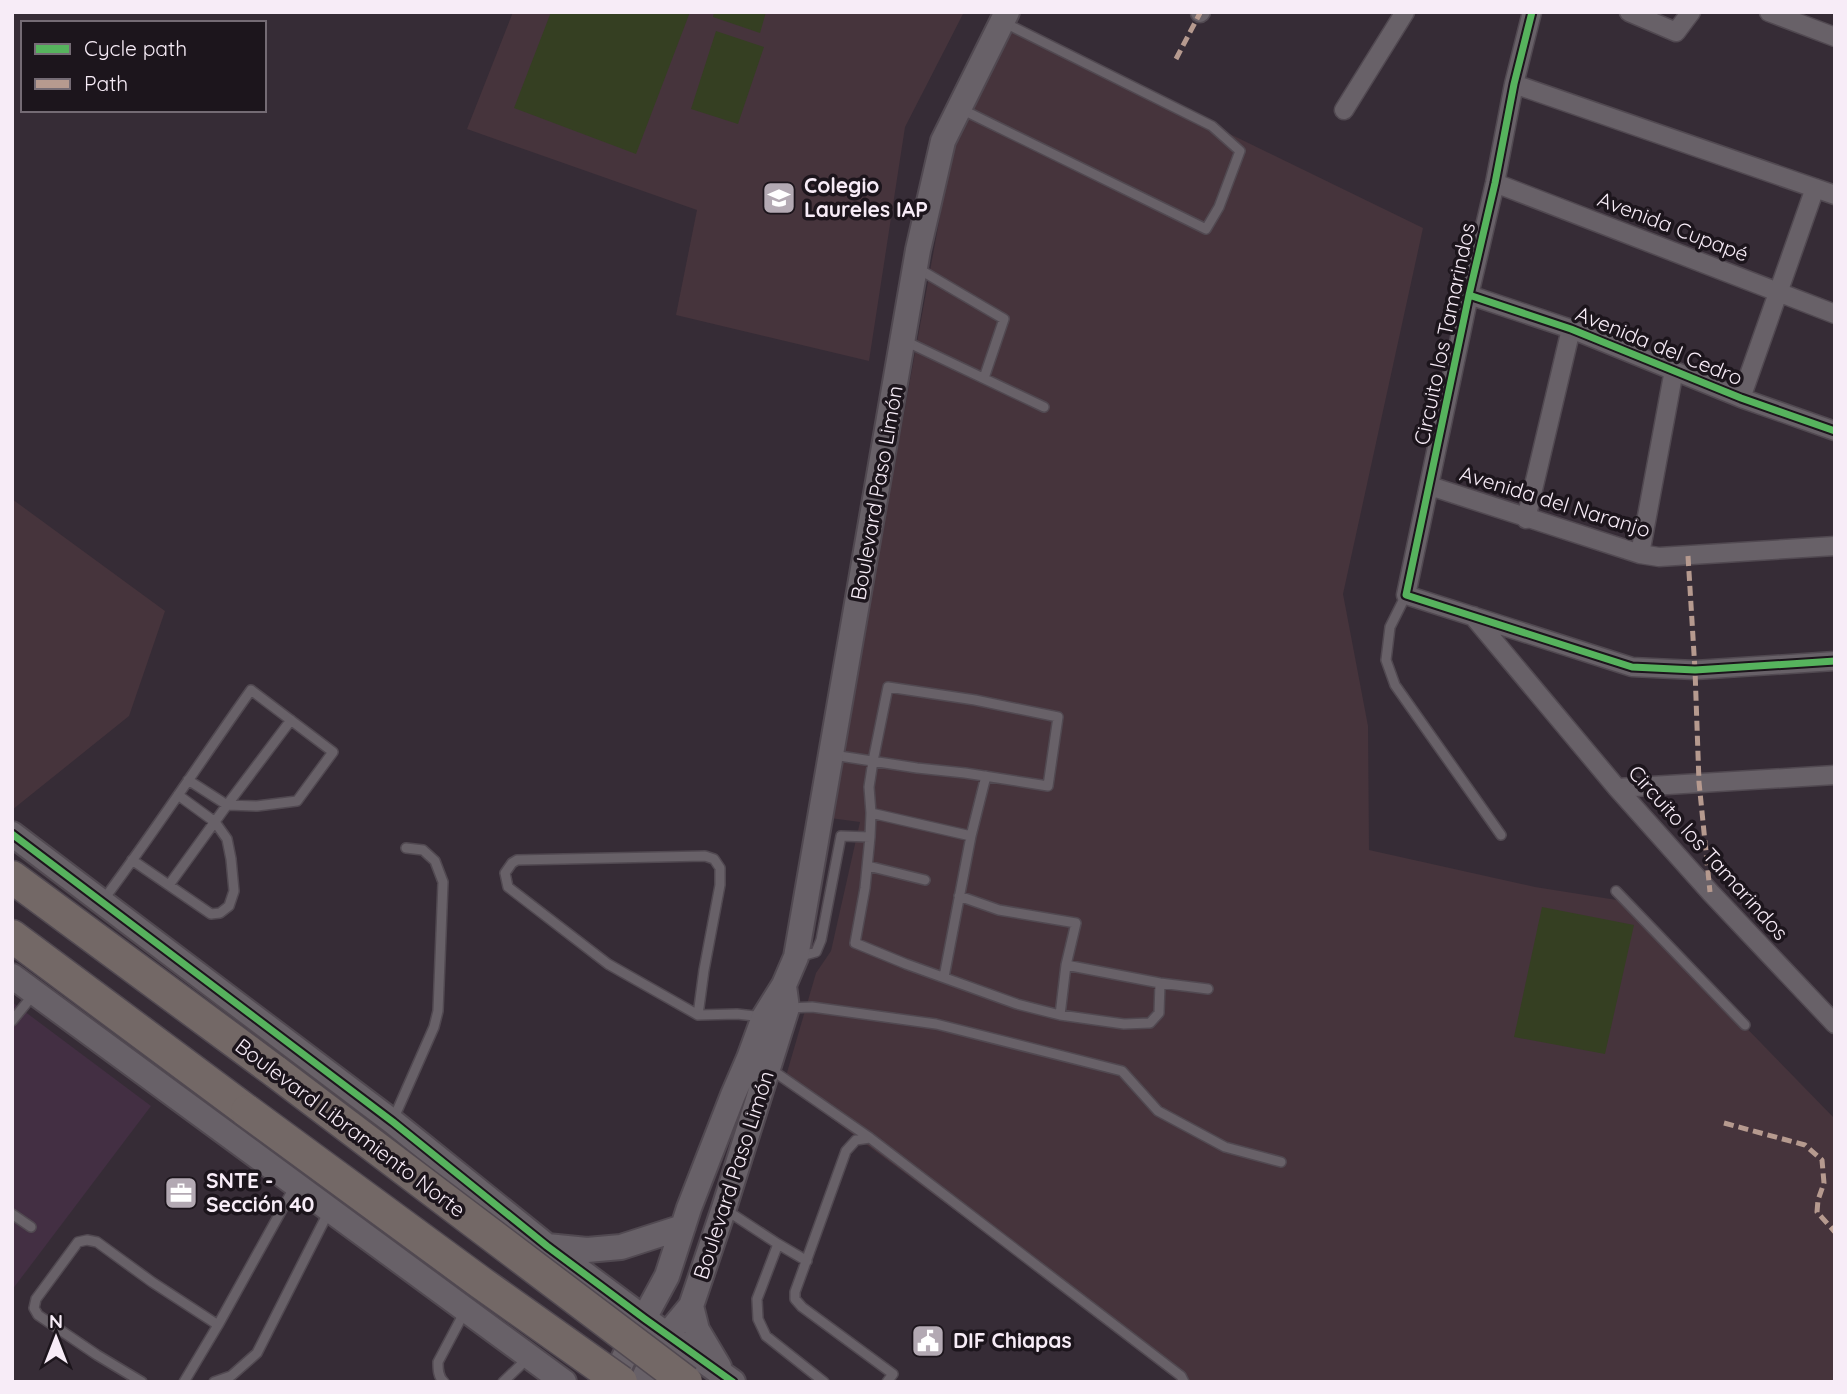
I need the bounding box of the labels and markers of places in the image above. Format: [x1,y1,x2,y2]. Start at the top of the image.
place label: Colegio Laureles IAP [804,172,928,222]
school or university icon: Colegio Laureles IAP [760,179,798,217]
place label: SNTE - Sección 40 [206,1167,315,1217]
office icon: SNTE - Sección 40 [162,1174,200,1212]
public building icon: DIF Chiapas [909,1322,947,1360]
place label: DIF Chiapas [953,1327,1072,1353]

